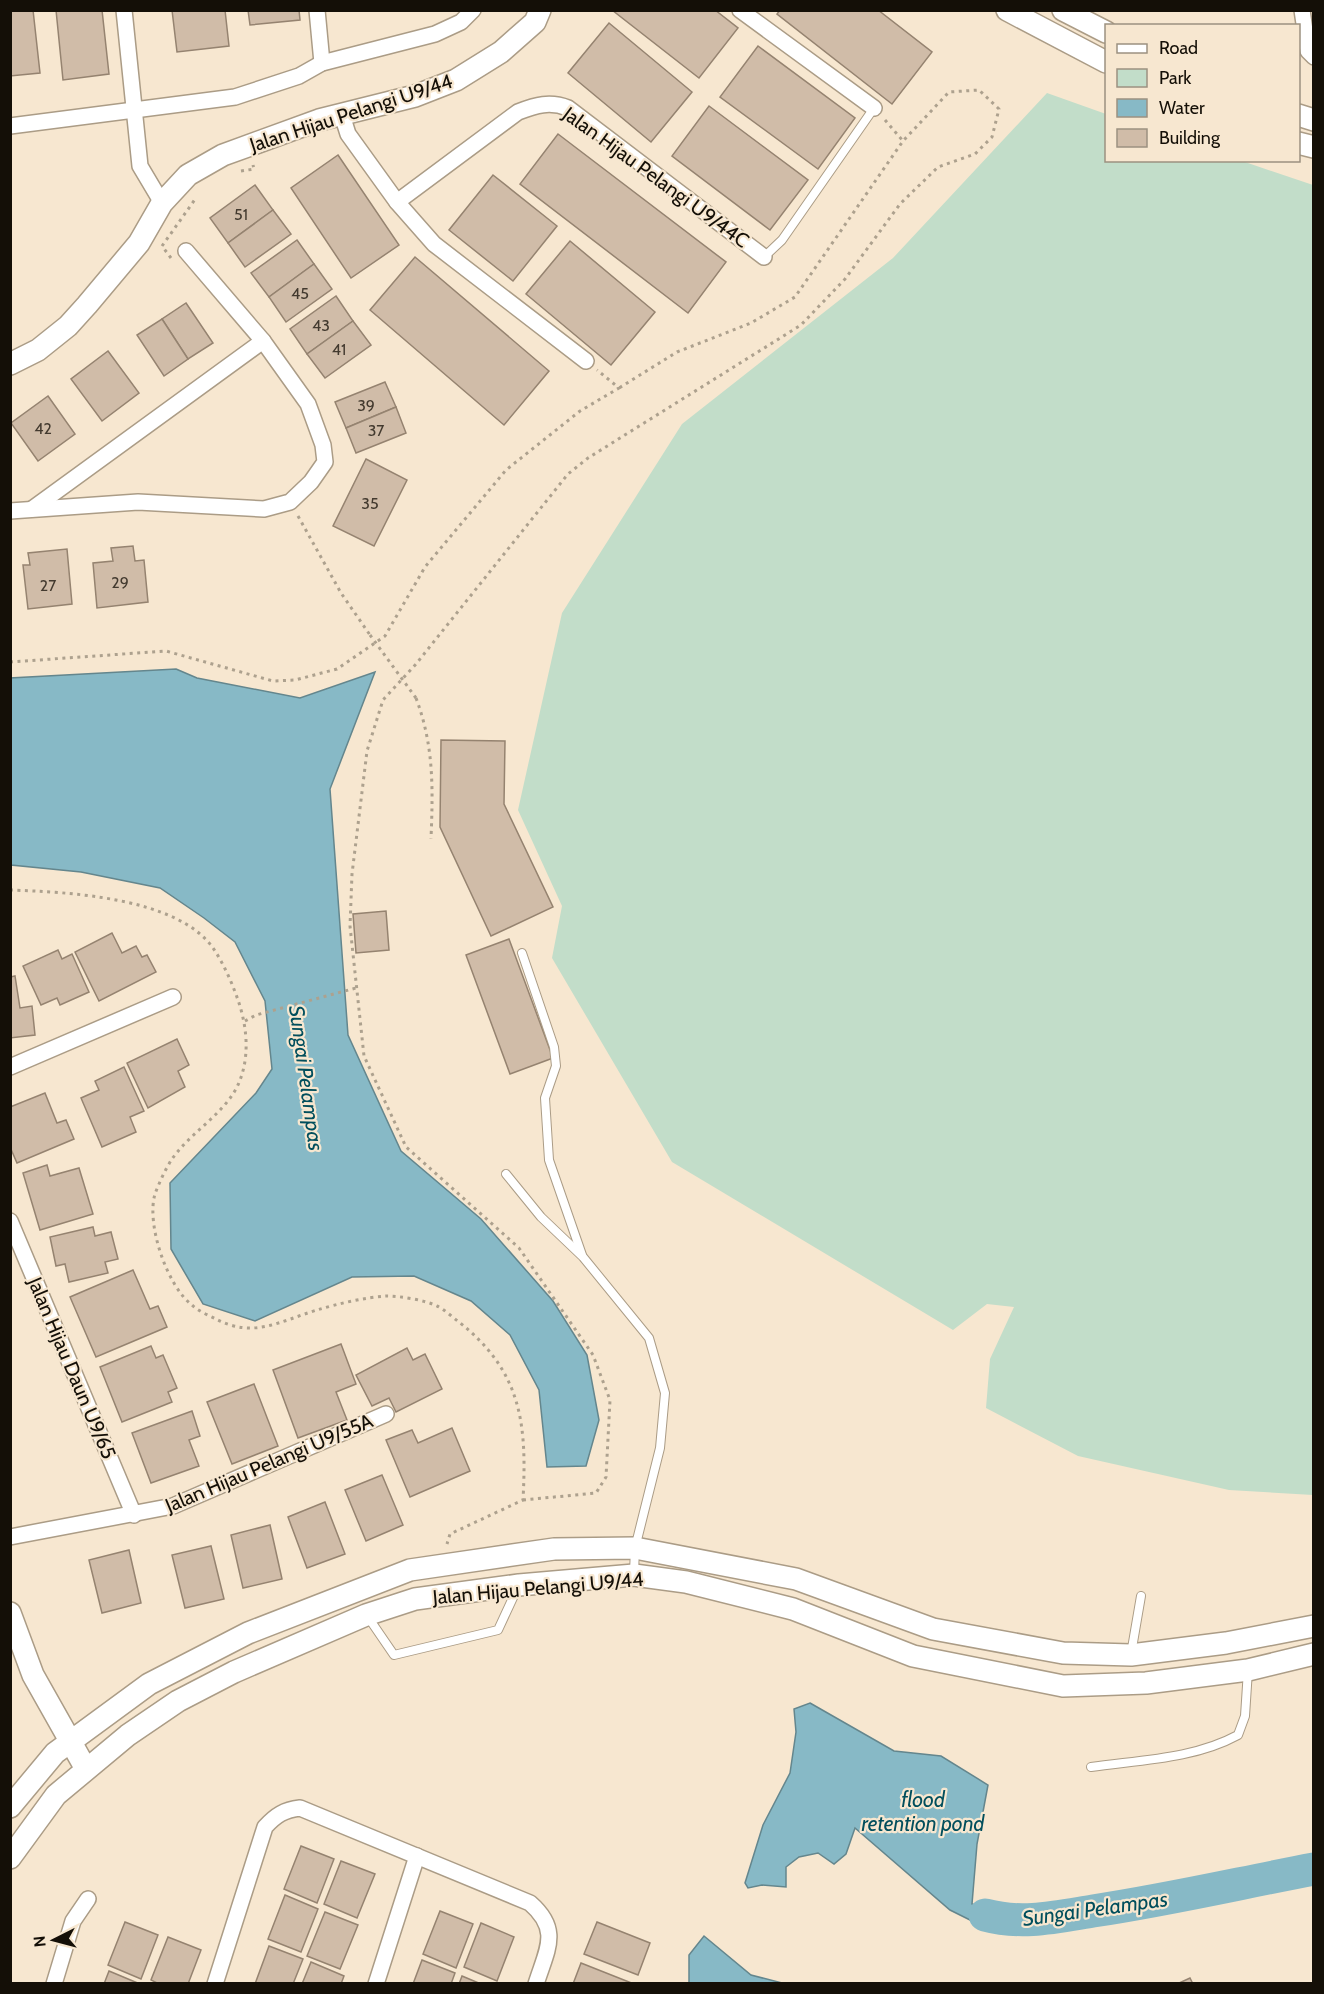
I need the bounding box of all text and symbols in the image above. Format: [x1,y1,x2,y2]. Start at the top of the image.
legend [1105,24,1300,162]
text: Road [1159,37,1198,59]
text: Park [1159,67,1192,89]
street label: Jalan Hijau Pelangi U9/44 [246,69,456,157]
text: Water [1159,97,1205,119]
street label: Jalan Hijau Pelangi U9/44C [558,101,754,252]
text: Building [1159,127,1221,149]
house number: 51 [234,205,248,224]
house number: 45 [291,284,309,303]
house number: 43 [312,316,330,335]
house number: 41 [332,340,346,359]
house number: 39 [357,396,375,415]
house number: 42 [34,419,52,438]
house number: 37 [368,421,384,440]
house number: 35 [361,494,379,513]
house number: 29 [111,573,129,592]
house number: 27 [40,576,56,595]
water label: Sungai Pelampas [284,1004,329,1152]
street label: Jalan Hijau Daun U9/65 [22,1273,121,1462]
street label: Jalan Hijau Pelangi U9/55A [161,1408,377,1518]
street label: Jalan Hijau Pelangi U9/44 [431,1567,645,1609]
water label: flood retention pond [862,1787,985,1836]
water label: Sungai Pelampas [1021,1886,1169,1931]
north arrow [24,1910,84,1970]
text: N [30,1935,50,1948]

